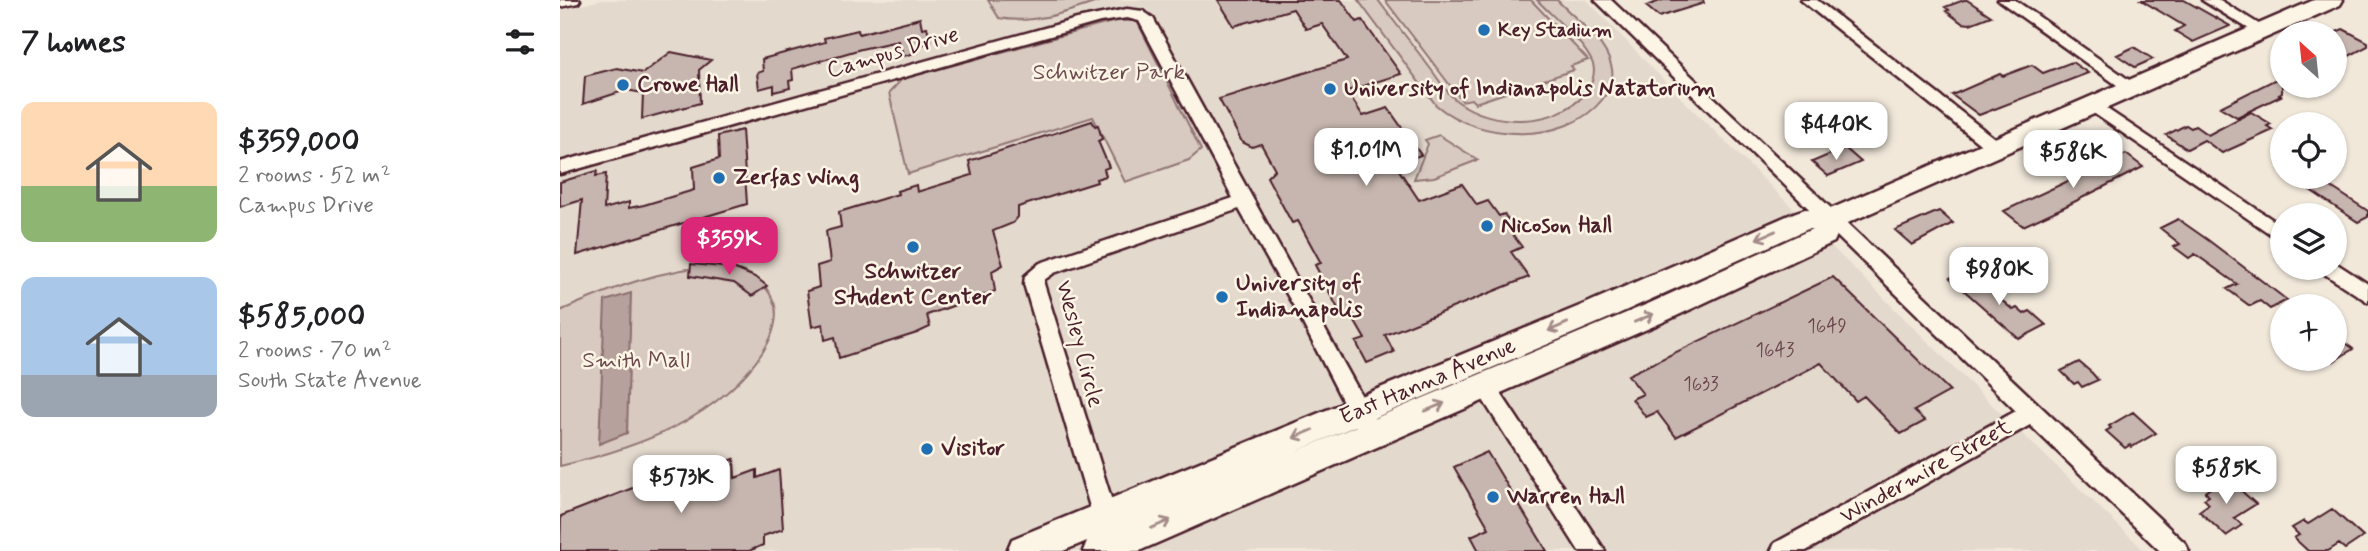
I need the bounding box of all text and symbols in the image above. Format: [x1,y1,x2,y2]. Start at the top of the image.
place label: Key Stadium [1498,18,1612,43]
street label: Campus Drive [824,20,962,86]
north arrow [2270,21,2347,98]
map controls [2270,21,2347,371]
marker: Key Stadium [1476,22,1492,38]
text: 7 homes [21,23,126,62]
icon: filters [501,23,539,61]
park label: Schwitzer Park [1033,58,1185,88]
place label: Crowe Hall [637,70,739,100]
place label: University of Indianapolis Natatorium [1344,74,1715,104]
marker: Crowe Hall [615,77,631,93]
marker: University of Indianapolis Natatorium [1322,81,1338,97]
pin: $440K [1787,102,1885,162]
text: $440K [1801,110,1871,140]
button: locate [2270,112,2347,189]
text: $359,000 [238,122,359,161]
pin: $1.01M [1309,128,1423,188]
icon: home [77,130,161,214]
pin: $586K [2024,130,2122,190]
text: $1.01M [1330,136,1402,166]
text: $586K [2040,138,2107,168]
text: 2 rooms · 52 m² [238,161,391,191]
place label: Zerfas Wing [733,163,859,193]
marker: Zerfas Wing [711,170,727,186]
text: Campus Drive [238,191,374,221]
button: layers [2270,203,2347,280]
place label: Nicoson Hall [1501,211,1613,241]
pin: $359K [680,218,778,277]
marker: Nicoson Hall [1479,218,1495,234]
text: $359K [697,225,761,255]
one-way arrow [1756,229,1778,242]
marker: Schwitzer Student Center [905,239,921,255]
pin: $980K [1950,247,2048,307]
text: $980K [1965,255,2033,285]
place label: Schwitzer Student Center [834,257,992,313]
place label: University of Indianapolis [1236,269,1363,325]
street label: Wesley Circle [1048,277,1110,411]
marker: University of Indianapolis [1214,289,1230,305]
button: + [2270,294,2347,371]
text: $585,000 [238,297,365,336]
icon: home [77,305,161,389]
one-way arrow [1632,311,1654,324]
house number: 1649 [1807,314,1847,339]
one-way arrow [1548,322,1570,335]
street label: East Hanna Avenue [1335,331,1521,433]
text: 2 rooms · 70 m² [238,336,392,366]
house number: 1643 [1756,338,1795,363]
park label: Smith Mall [582,346,690,376]
text: South State Avenue [238,366,422,396]
house number: 1633 [1683,372,1719,397]
one-way arrow [1423,400,1445,413]
street label: Windermire Street [1835,412,2017,532]
one-way arrow [1293,428,1315,441]
place label: Visitor [941,434,1005,464]
marker: Visitor [919,441,935,457]
pin: $585K [2177,447,2275,506]
text: $585K [2192,454,2260,484]
pin: $573K [632,456,730,515]
text: $573K [649,463,713,493]
place label: Warren Hall [1506,482,1625,512]
marker: Warren Hall [1485,489,1501,505]
one-way arrow [1150,517,1171,530]

